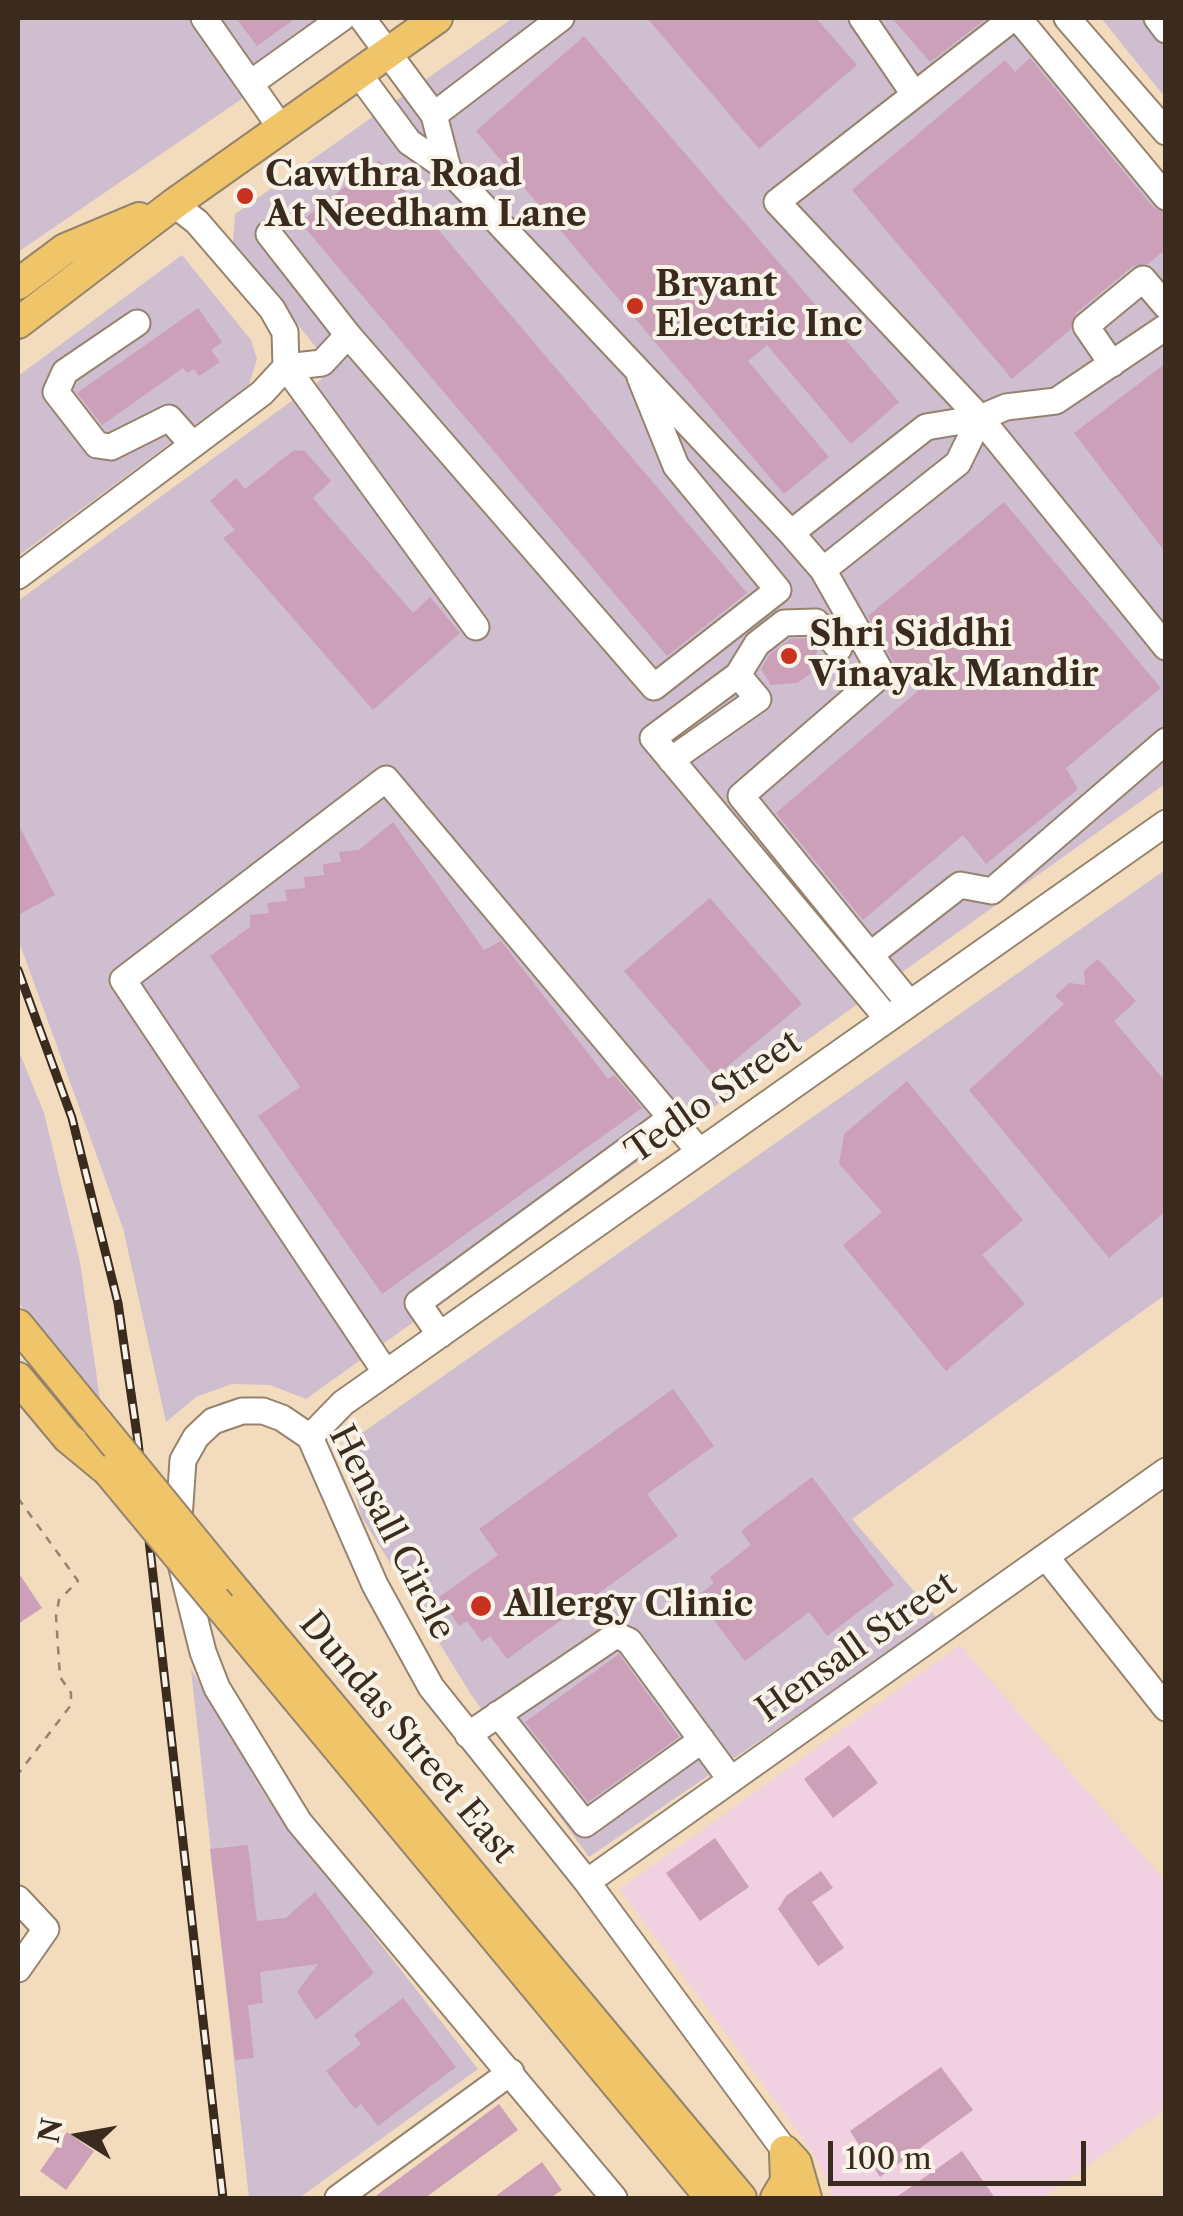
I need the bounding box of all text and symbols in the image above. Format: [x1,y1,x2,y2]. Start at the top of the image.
place label: Cawthra Road At Needham Lane [265,155,587,237]
marker: Cawthra Road At Needham Lane [234,185,256,207]
place label: Bryant Electric Inc [655,265,863,347]
marker: Bryant Electric Inc [624,295,646,317]
place label: Shri Siddhi Vinayak Mandir [809,615,1099,697]
marker: Shri Siddhi Vinayak Mandir [778,645,800,667]
street label: Tedlo Street [618,1022,810,1174]
street label: Hensall Circle [319,1419,463,1647]
street label: Hensall Street [749,1564,965,1732]
place label: Allergy Clinic [504,1585,753,1627]
marker: Allergy Clinic [468,1593,494,1619]
street label: Dundas Street East [290,1604,524,1872]
north arrow [30,2086,130,2186]
text: N [32,2115,70,2145]
scale bar [833,2121,1090,2183]
text: 100 m [845,2140,932,2177]

